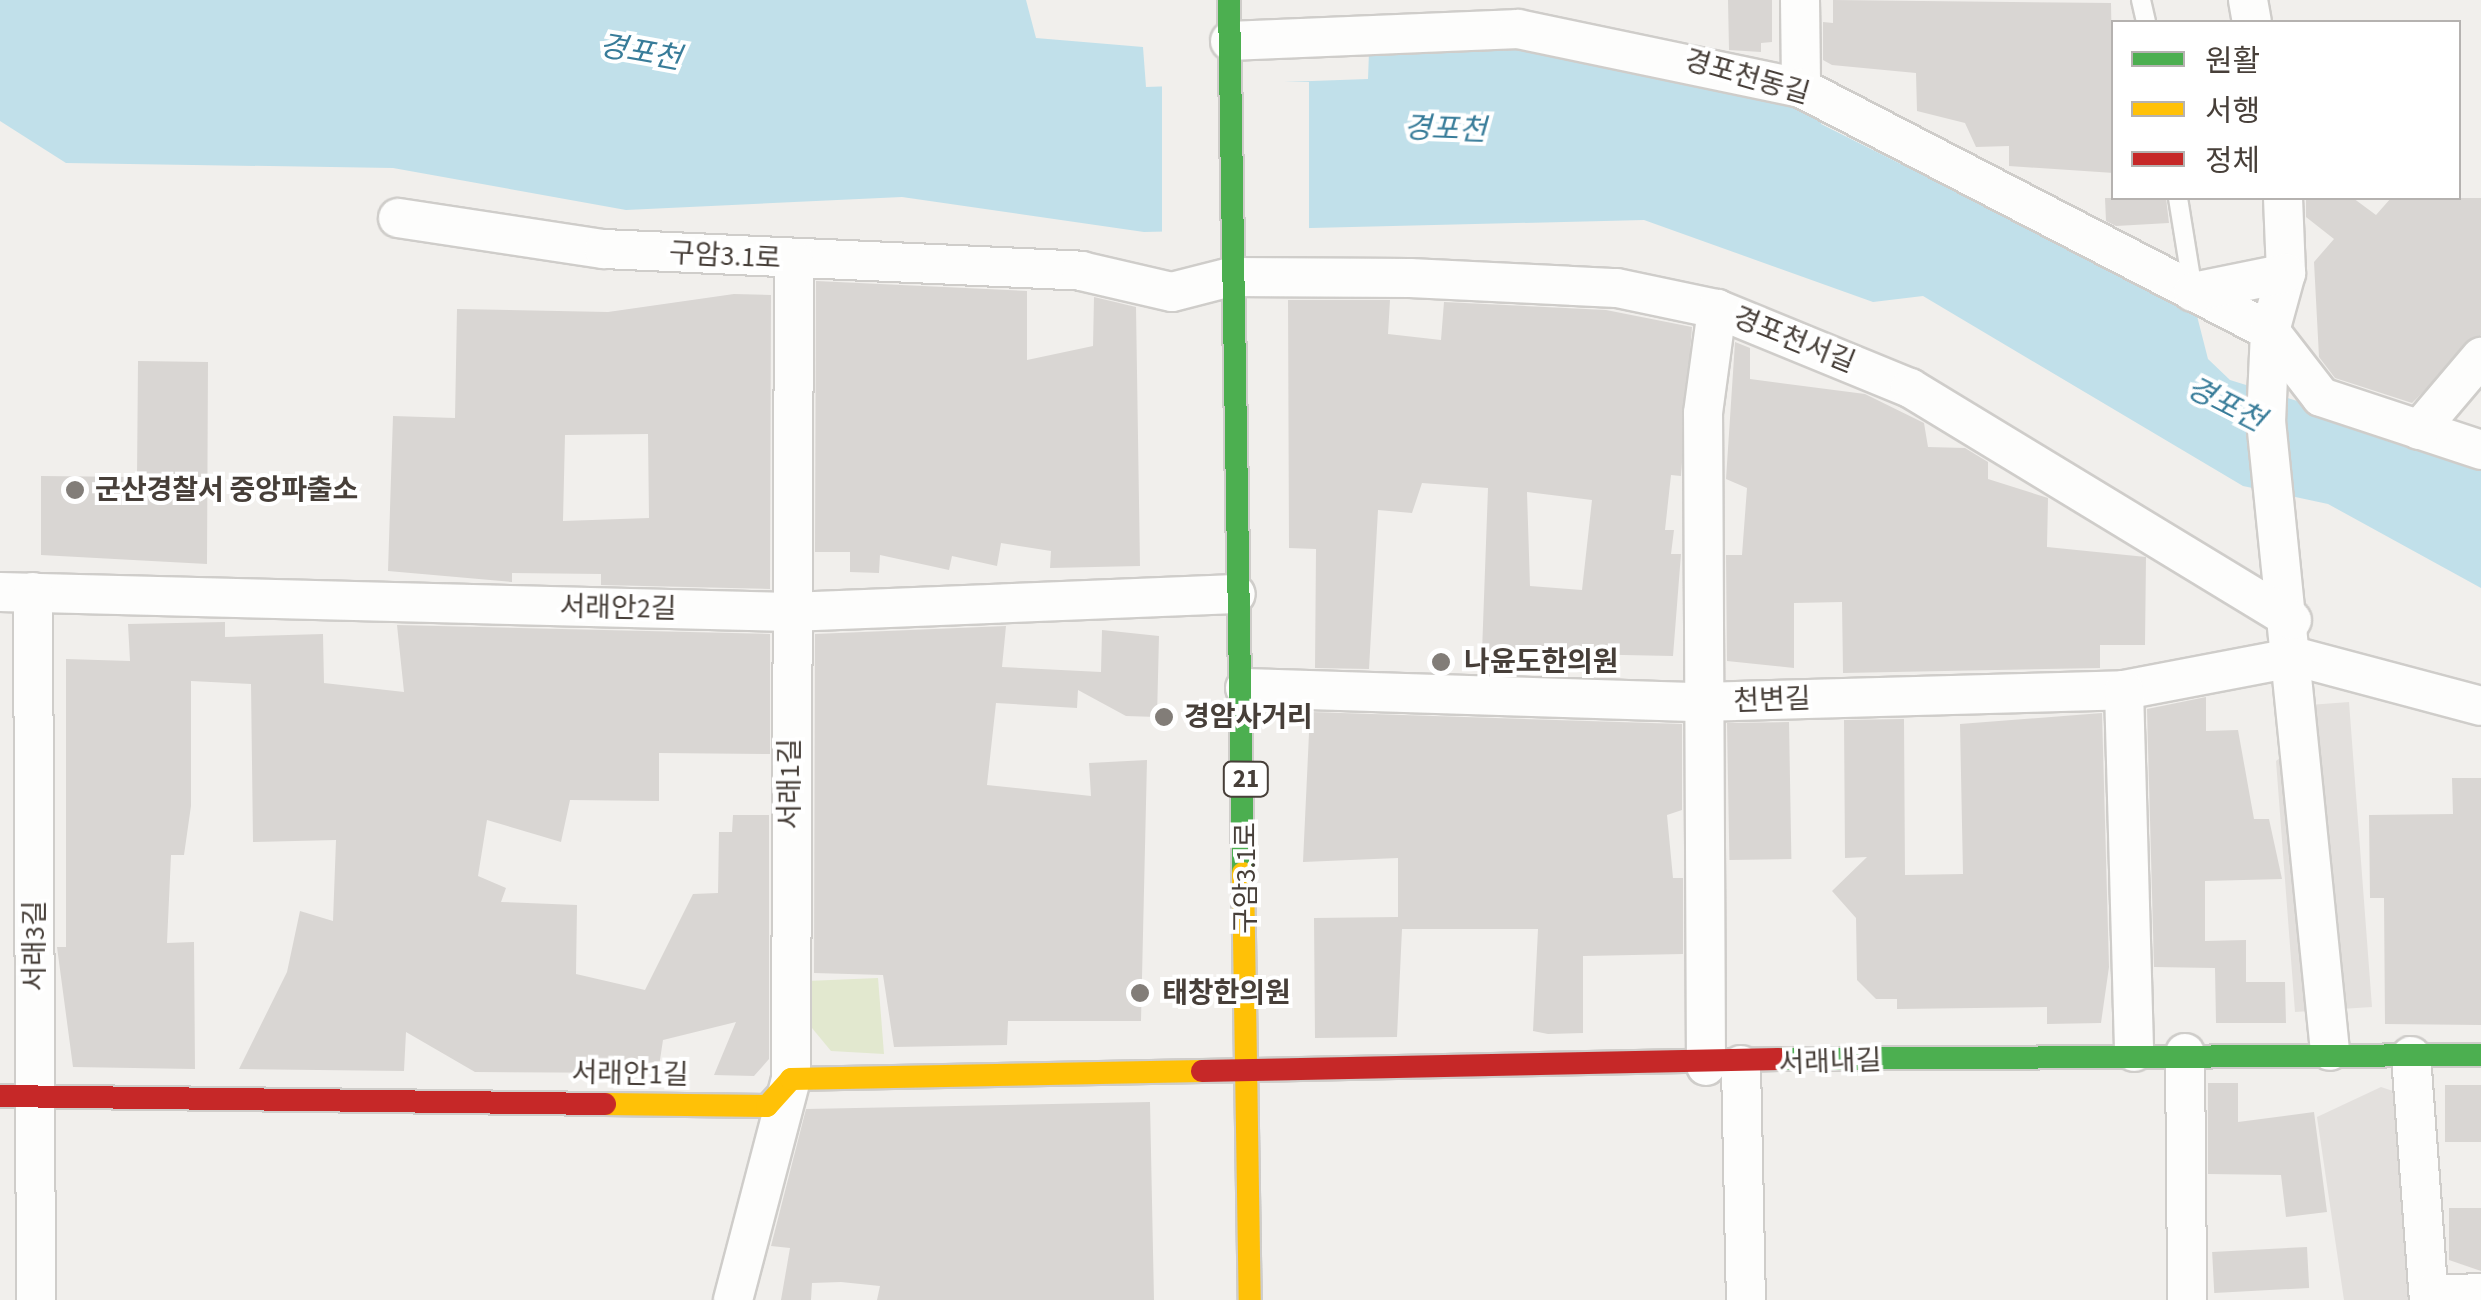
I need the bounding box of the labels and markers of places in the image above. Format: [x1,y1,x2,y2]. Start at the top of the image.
place label: 군산경찰서 중앙파출소 [95,473,358,507]
marker: 군산경찰서 중앙파출소 [64,479,86,501]
place label: 나윤도한의원 [1464,645,1619,679]
marker: 나윤도한의원 [1428,649,1454,675]
place label: 경암사거리 [1184,700,1313,734]
marker: 경암사거리 [1153,706,1175,728]
place label: 태창한의원 [1162,976,1291,1010]
marker: 태창한의원 [1127,980,1153,1006]

